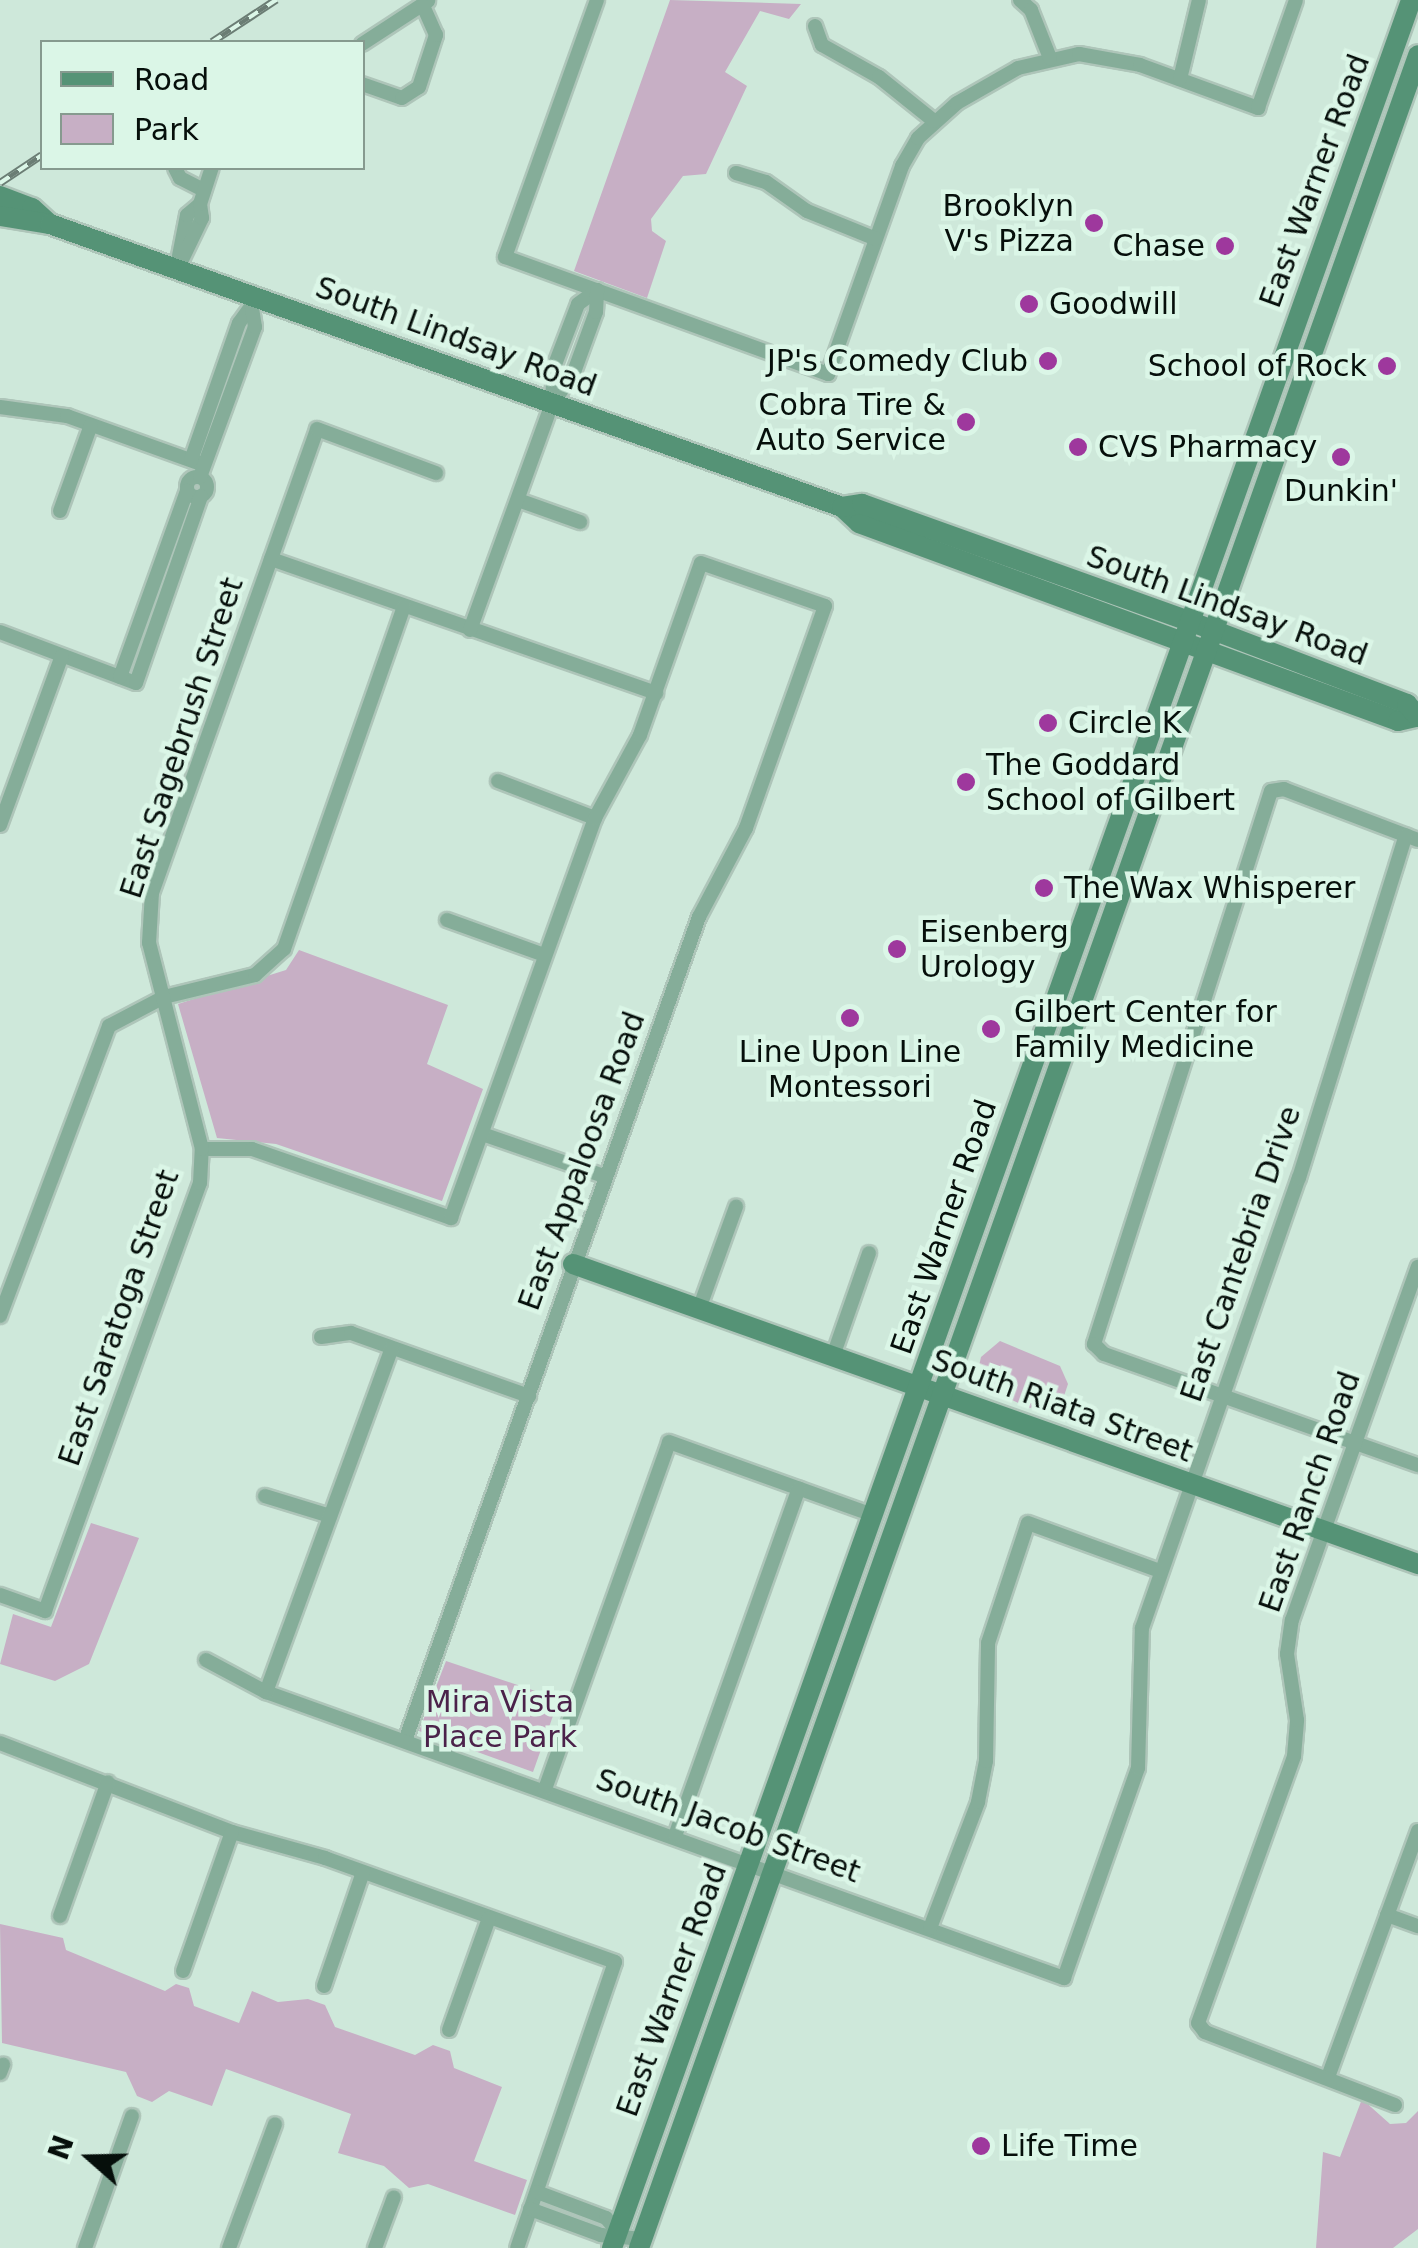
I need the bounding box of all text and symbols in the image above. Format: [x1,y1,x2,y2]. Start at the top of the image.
legend [40,40,365,170]
street label: East Warner Road [1252,49,1378,313]
text: Road [134,62,209,97]
text: Park [134,112,199,147]
place label: Brooklyn V's Pizza [943,188,1074,258]
marker: Brooklyn V's Pizza [1083,212,1105,234]
place label: Chase [1113,228,1205,264]
marker: Chase [1214,235,1236,257]
street label: South Lindsay Road [311,269,601,405]
place label: Goodwill [1049,286,1178,322]
marker: Goodwill [1018,293,1040,315]
place label: JP's Comedy Club [767,343,1028,379]
place label: School of Rock [1148,348,1367,384]
marker: JP's Comedy Club [1037,350,1059,372]
marker: School of Rock [1376,355,1398,377]
place label: Cobra Tire & Auto Service [756,387,946,458]
marker: Cobra Tire & Auto Service [955,411,977,433]
place label: CVS Pharmacy [1098,429,1317,465]
marker: CVS Pharmacy [1067,436,1089,458]
marker: Dunkin' [1330,446,1352,468]
place label: Dunkin' [1284,473,1398,509]
street label: South Lindsay Road [1082,538,1372,674]
street label: East Sagebrush Street [113,573,251,903]
place label: Circle K [1068,705,1181,741]
marker: Circle K [1037,712,1059,734]
place label: The Goddard School of Gilbert [986,747,1235,818]
marker: The Goddard School of Gilbert [955,771,977,793]
place label: The Wax Whisperer [1064,870,1355,906]
marker: The Wax Whisperer [1033,877,1055,899]
place label: Eisenberg Urology [920,914,1069,984]
marker: Eisenberg Urology [884,936,910,962]
place label: Gilbert Center for Family Medicine [1014,994,1277,1064]
street label: East Appaloosa Road [511,1007,653,1315]
marker: Line Upon Line Montessori [839,1007,861,1029]
marker: Gilbert Center for Family Medicine [978,1016,1004,1042]
place label: Line Upon Line Montessori [739,1034,961,1104]
street label: East Warner Road [884,1095,1004,1359]
street label: East Cantebria Drive [1173,1101,1309,1407]
street label: East Saratoga Street [51,1165,187,1471]
street label: South Riata Street [927,1342,1197,1470]
street label: East Ranch Road [1252,1367,1368,1617]
park label: Mira Vista Place Park [423,1684,577,1754]
street label: South Jacob Street [591,1761,865,1891]
street label: East Warner Road [609,1858,735,2122]
north arrow [40,2108,140,2208]
place label: Life Time [1001,2128,1138,2164]
text: N [42,2131,81,2164]
marker: Life Time [970,2135,992,2157]

